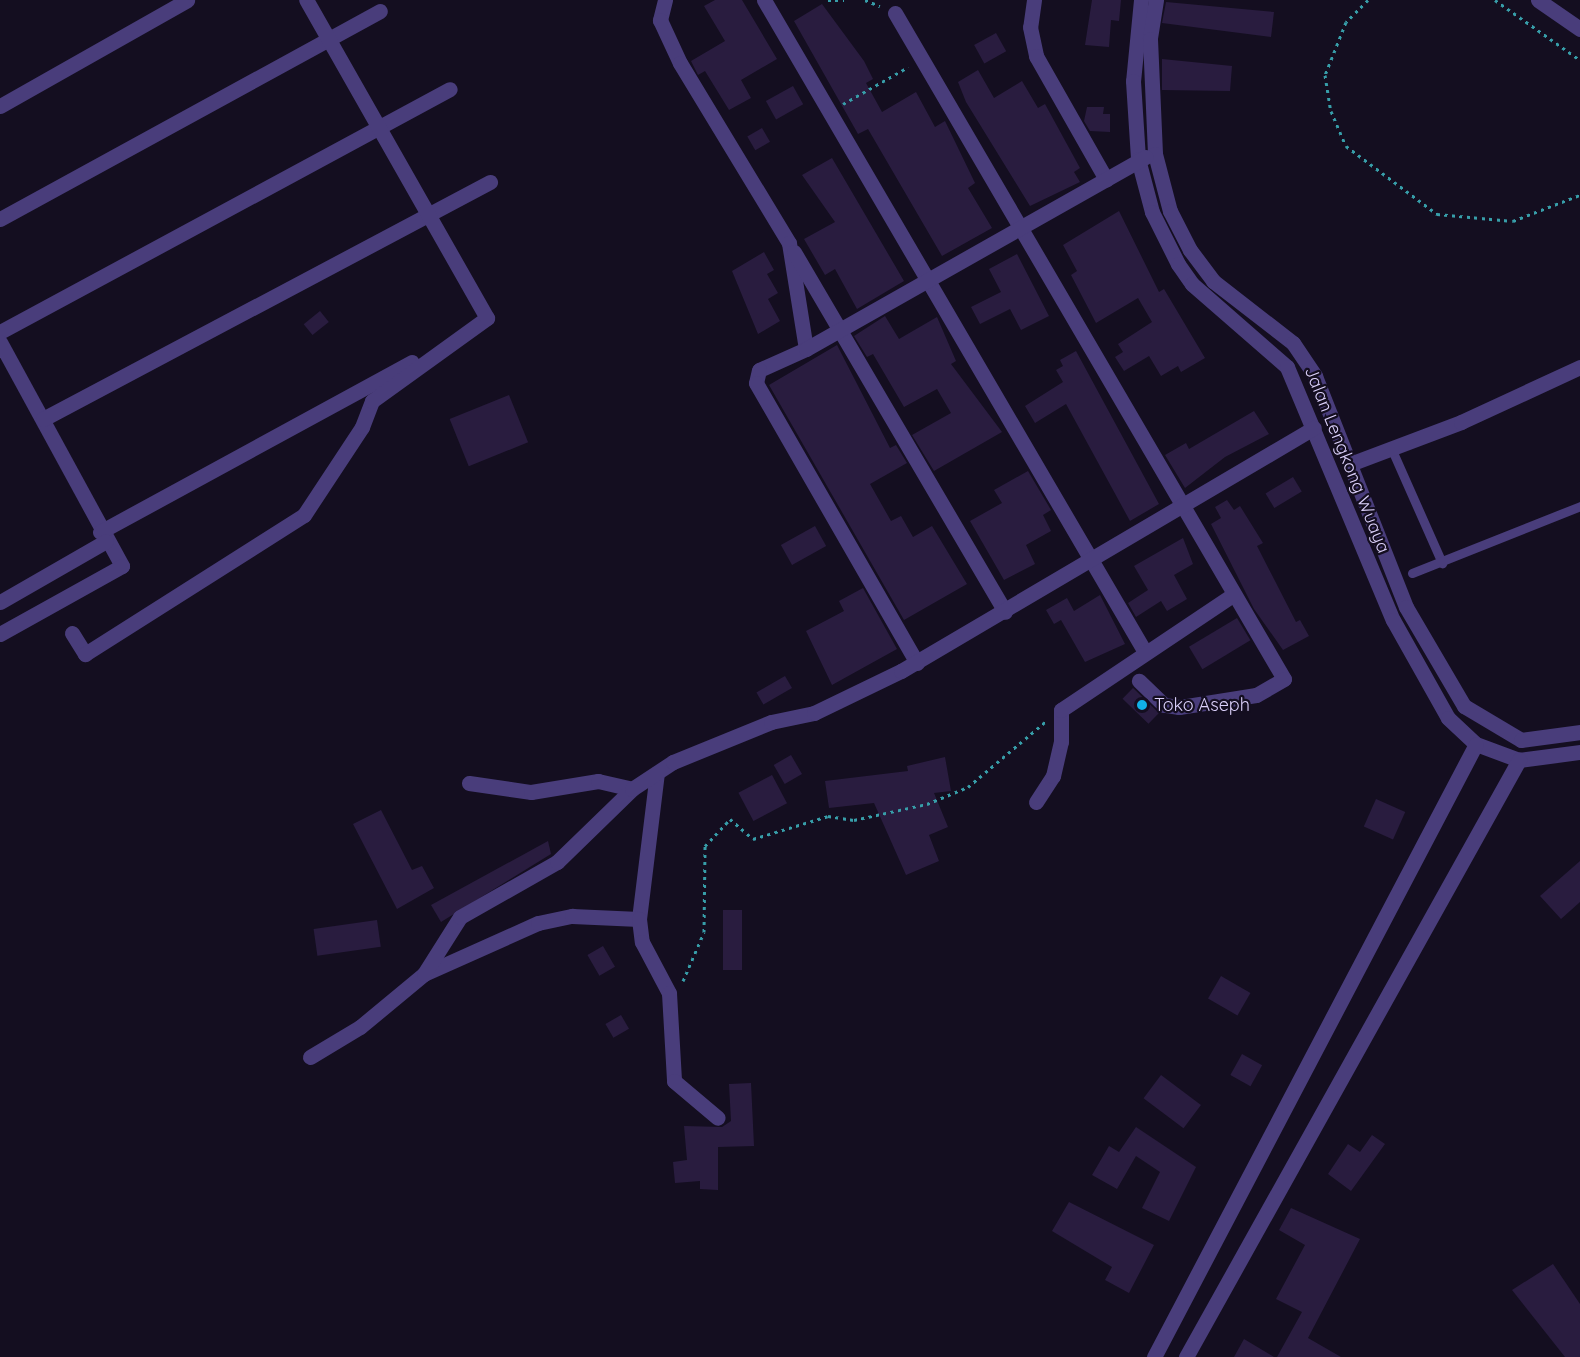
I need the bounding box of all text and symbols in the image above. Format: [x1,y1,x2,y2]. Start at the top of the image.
street label: Jalan Lengkong Wuaya [1300,364,1394,556]
place label: Toko Aseph [1154,694,1250,716]
marker: Toko Aseph [1135,698,1149,712]

